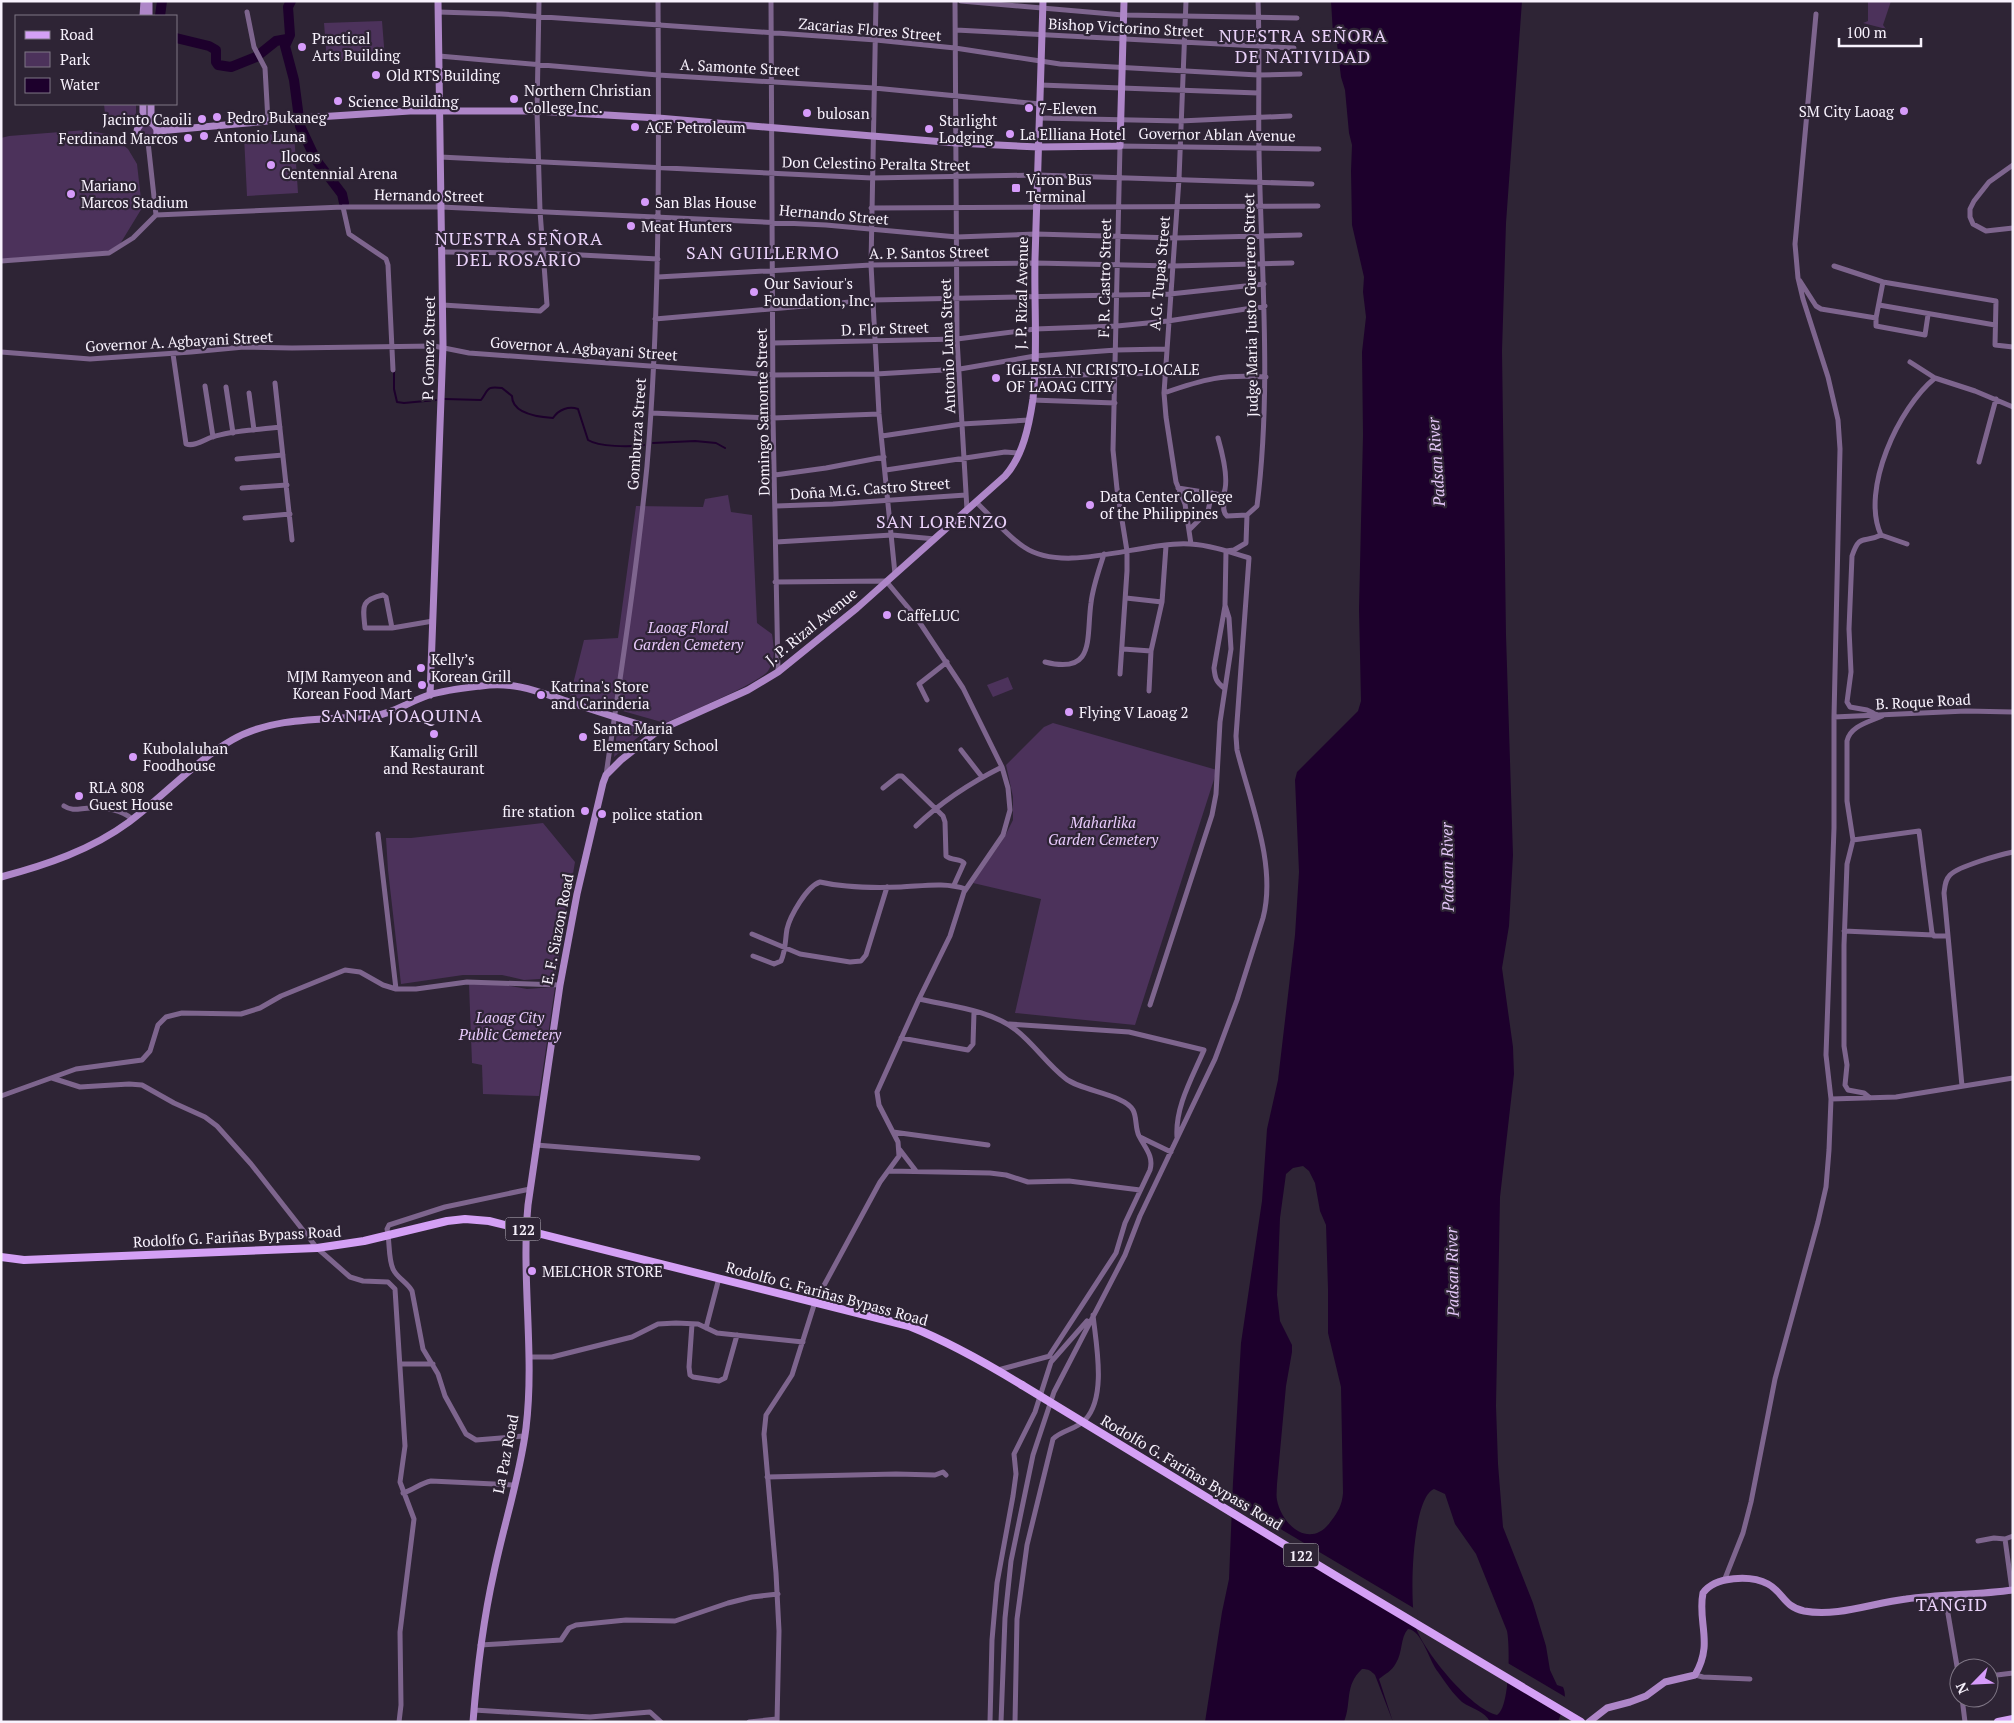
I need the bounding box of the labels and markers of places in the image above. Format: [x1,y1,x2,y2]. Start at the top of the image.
place label: Practical Arts Building [312,28,401,65]
marker: Practical Arts Building [296,41,308,53]
place label: Old RTS Building [386,65,501,85]
marker: Old RTS Building [370,69,382,81]
place label: Northern Christian College Inc. [524,80,651,117]
place label: Science Building [348,91,460,111]
marker: Northern Christian College Inc. [508,93,520,105]
marker: Science Building [332,95,344,107]
place label: 7-Eleven [1039,98,1097,118]
place label: SM City Laoag [1799,101,1895,121]
marker: 7-Eleven [1023,102,1035,114]
place label: bulosan [817,103,870,123]
marker: SM City Laoag [1898,105,1910,117]
place label: Pedro Bukaneg [227,107,328,127]
marker: bulosan [801,107,813,119]
place label: Jacinto Caoili [102,109,192,129]
place label: Starlight Lodging [939,110,998,147]
marker: Pedro Bukaneg [211,111,223,123]
marker: Jacinto Caoili [196,113,208,125]
place label: ACE Petroleum [645,117,746,137]
marker: ACE Petroleum [629,121,641,133]
marker: Starlight Lodging [923,123,935,135]
place label: La Elliana Hotel [1020,124,1126,144]
place label: Antonio Luna [214,126,306,146]
place label: Ferdinand Marcos [58,128,178,148]
marker: La Elliana Hotel [1004,128,1016,140]
marker: Antonio Luna [198,130,210,142]
marker: Ferdinand Marcos [182,132,194,144]
place label: Ilocos Centennial Arena [281,146,398,183]
marker: Ilocos Centennial Arena [265,159,277,171]
place label: Viron Bus Terminal [1026,169,1092,206]
place label: Mariano Marcos Stadium [81,175,188,212]
marker: Viron Bus Terminal [1010,182,1022,194]
marker: Mariano Marcos Stadium [65,188,77,200]
place label: San Blas House [655,192,757,212]
marker: San Blas House [639,196,651,208]
place label: Meat Hunters [641,216,732,236]
marker: Meat Hunters [625,220,637,232]
place label: Our Saviour's Foundation, Inc. [764,273,874,310]
marker: Our Saviour's Foundation, Inc. [748,286,760,298]
place label: IGLESIA NI CRISTO-LOCALE OF LAOAG CITY [1006,359,1200,396]
marker: IGLESIA NI CRISTO-LOCALE OF LAOAG CITY [990,372,1002,384]
place label: Data Center College of the Philippines [1100,486,1233,523]
marker: Data Center College of the Philippines [1084,499,1096,511]
place label: CaffeLUC [897,605,960,625]
marker: CaffeLUC [881,609,893,621]
place label: Kelly’s Korean Grill [431,649,511,686]
marker: Kelly’s Korean Grill [415,662,427,674]
place label: MJM Ramyeon and Korean Food Mart [287,666,412,703]
place label: Katrina's Store and Carinderia [551,676,650,713]
marker: MJM Ramyeon and Korean Food Mart [416,679,428,691]
marker: Katrina's Store and Carinderia [535,689,547,701]
place label: Flying V Laoag 2 [1079,702,1188,722]
marker: Flying V Laoag 2 [1063,706,1075,718]
place label: Santa Maria Elementary School [593,718,719,755]
marker: Kamalig Grill and Restaurant [428,728,440,740]
marker: Santa Maria Elementary School [577,731,589,743]
place label: Kubolaluhan Foodhouse [143,738,228,775]
place label: Kamalig Grill and Restaurant [383,741,485,778]
marker: Kubolaluhan Foodhouse [127,751,139,763]
place label: RLA 808 Guest House [89,777,173,814]
marker: RLA 808 Guest House [73,790,85,802]
place label: fire station [502,801,575,821]
place label: police station [612,804,703,824]
marker: fire station [579,805,591,817]
marker: police station [596,808,608,820]
place label: MELCHOR STORE [542,1261,663,1281]
marker: MELCHOR STORE [526,1265,538,1277]

